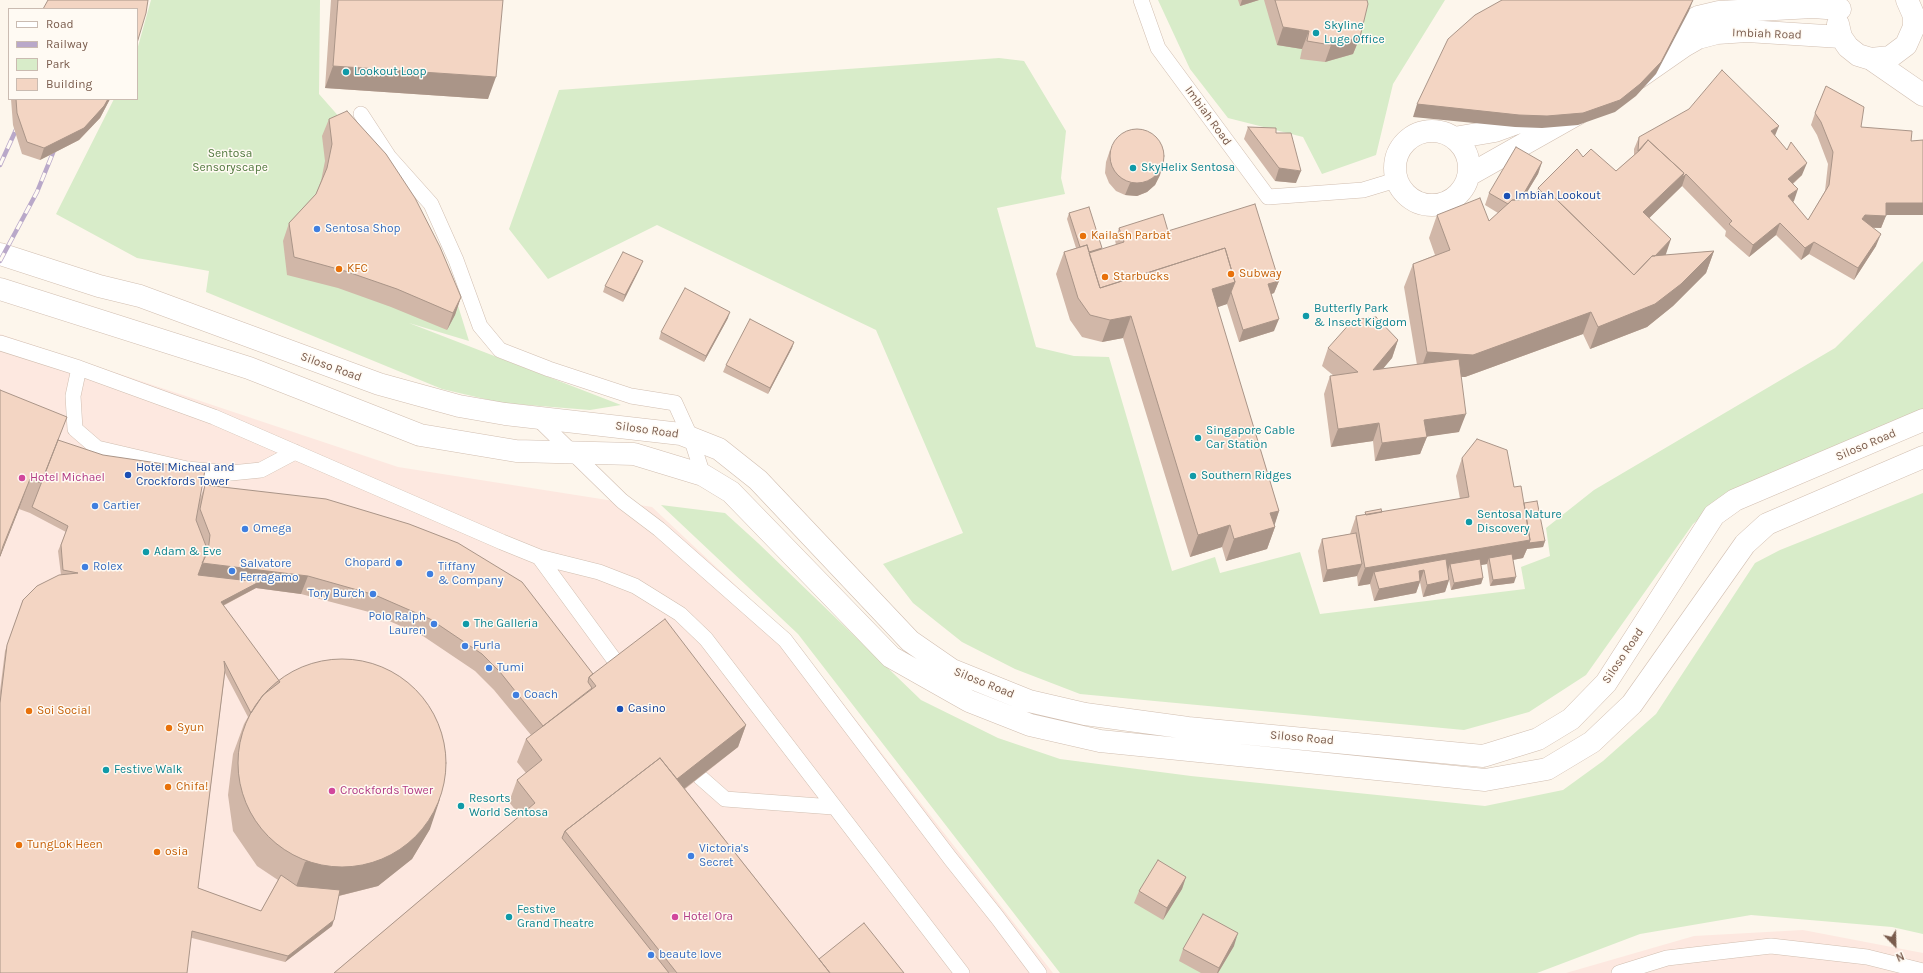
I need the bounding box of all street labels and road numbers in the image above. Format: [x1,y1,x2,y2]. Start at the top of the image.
street label: Imbiah Road [1732,26,1802,42]
street label: Imbiah Road [1182,84,1234,148]
street label: Siloso Road [298,349,364,385]
street label: Siloso Road [614,418,680,442]
street label: Siloso Road [1834,426,1898,464]
street label: Siloso Road [1599,625,1647,687]
street label: Siloso Road [952,664,1016,702]
street label: Siloso Road [1269,728,1335,748]

